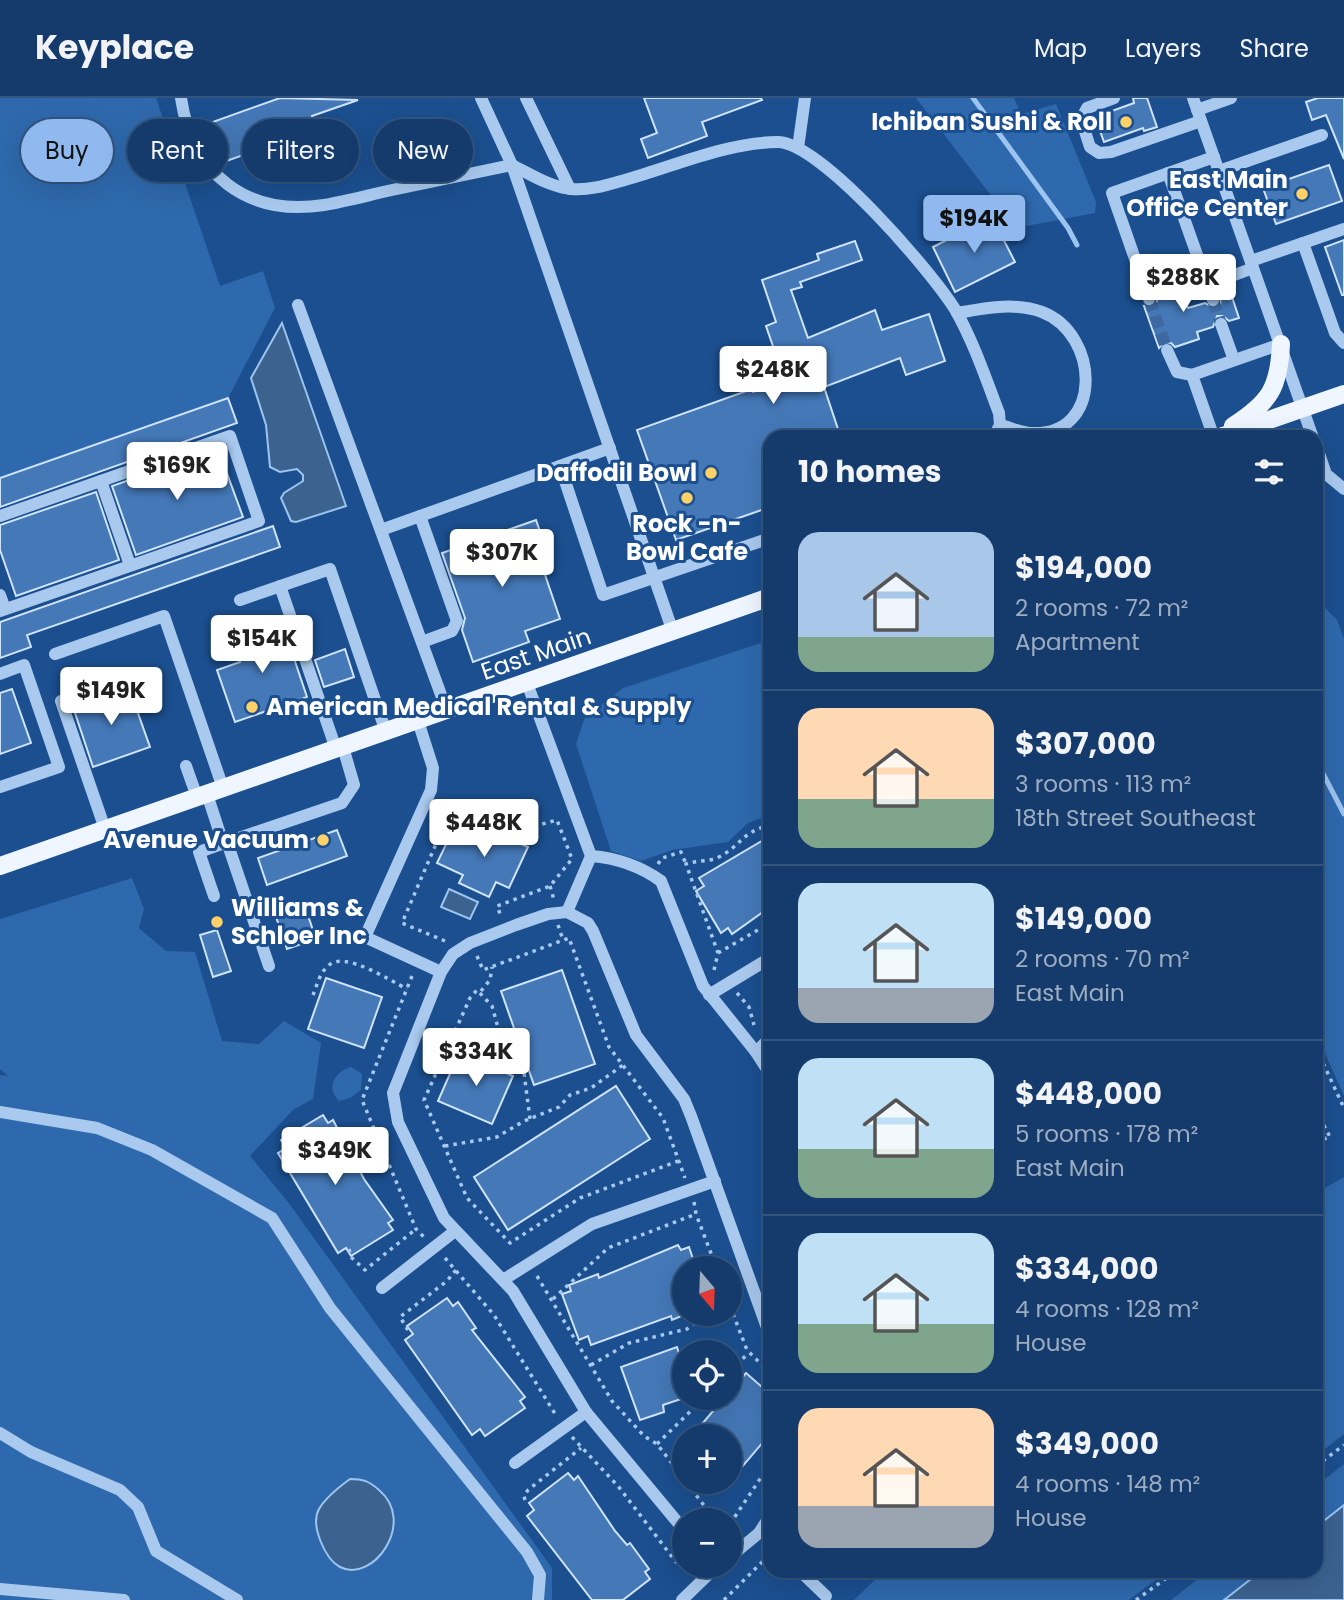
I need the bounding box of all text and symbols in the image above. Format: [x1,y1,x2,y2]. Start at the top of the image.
text: Keyplace [35,24,194,71]
text: Map [1034,32,1087,65]
text: Layers [1125,32,1201,65]
text: Share [1239,32,1309,65]
place label: Ichiban Sushi & Roll [871,105,1112,138]
marker: Ichiban Sushi & Roll [1118,114,1134,130]
chip: Buy [21,119,113,182]
chip: Rent [127,119,228,182]
chip: Filters [242,119,359,182]
chip: New [373,119,473,182]
place label: East Main Office Center [1126,163,1288,224]
marker: East Main Office Center [1294,186,1310,202]
pin: $194K [925,195,1023,255]
text: $194K [939,202,1009,234]
pin: $288K [1134,254,1232,314]
text: $288K [1146,261,1220,293]
pin: $248K [724,346,822,406]
text: $248K [736,353,810,385]
pin: $169K [128,442,226,502]
text: $169K [143,449,211,481]
text: 10 homes [798,450,942,493]
icon: filters [1250,453,1288,491]
place label: Daffodil Bowl [536,456,697,489]
marker: Daffodil Bowl [703,465,719,481]
marker: Rock -n- Bowl Cafe [679,490,695,506]
place label: Rock -n- Bowl Cafe [626,507,748,568]
pin: $307K [453,530,551,589]
text: $307K [466,536,538,568]
text: $194,000 [1015,546,1152,589]
icon: home [854,560,938,644]
text: 2 rooms · 72 m² [1015,592,1188,624]
pin: $154K [213,616,311,675]
street label: East Main [476,619,595,688]
text: $154K [227,622,297,654]
text: Apartment [1015,626,1140,658]
pin: $149K [62,668,160,727]
text: $149K [76,674,146,706]
place label: American Medical Rental & Supply [266,690,692,723]
marker: American Medical Rental & Supply [244,699,260,715]
text: $307,000 [1015,722,1156,765]
icon: home [854,736,938,820]
text: 3 rooms · 113 m² [1015,768,1191,800]
pin: $448K [435,800,533,859]
text: 18th Street Southeast [1015,802,1256,834]
text: $448K [445,806,523,838]
place label: Avenue Vacuum [103,823,309,856]
marker: Avenue Vacuum [315,832,331,848]
place label: Williams & Schloer Inc [231,891,367,952]
text: $149,000 [1015,897,1152,940]
icon: home [854,911,938,995]
marker: Williams & Schloer Inc [209,914,225,930]
text: 2 rooms · 70 m² [1015,943,1190,975]
text: East Main [1015,977,1125,1009]
pin: $334K [427,1028,525,1088]
text: $334K [439,1035,513,1067]
text: $448,000 [1015,1072,1162,1115]
icon: home [854,1086,938,1170]
text: 5 rooms · 178 m² [1015,1118,1198,1150]
pin: $349K [286,1128,384,1187]
text: $349K [298,1134,372,1166]
text: East Main [1015,1152,1125,1184]
text: $334,000 [1015,1247,1159,1290]
north arrow [672,1256,742,1326]
map controls [672,1256,742,1578]
icon: home [854,1261,938,1345]
text: 4 rooms · 128 m² [1015,1293,1199,1325]
text: House [1015,1327,1087,1359]
button: locate [672,1340,742,1410]
text: $349,000 [1015,1422,1159,1465]
button: + [672,1424,742,1494]
icon: home [854,1436,938,1520]
text: 4 rooms · 148 m² [1015,1468,1200,1500]
text: House [1015,1502,1087,1534]
button: − [672,1508,742,1578]

